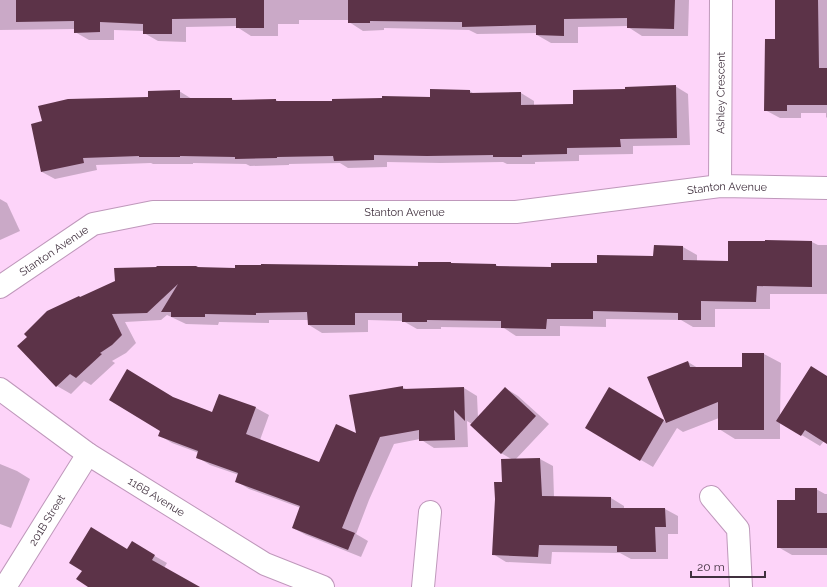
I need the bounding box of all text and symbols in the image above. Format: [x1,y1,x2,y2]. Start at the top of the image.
street label: Ashley Crescent [714,51,728,134]
street label: Stanton Avenue [686,180,768,197]
street label: Stanton Avenue [364,206,445,219]
street label: Stanton Avenue [17,223,91,279]
street label: 116B Avenue [125,474,187,520]
street label: 201B Street [26,492,68,548]
scale bar [691,553,765,579]
text: 20 m [697,560,725,574]

